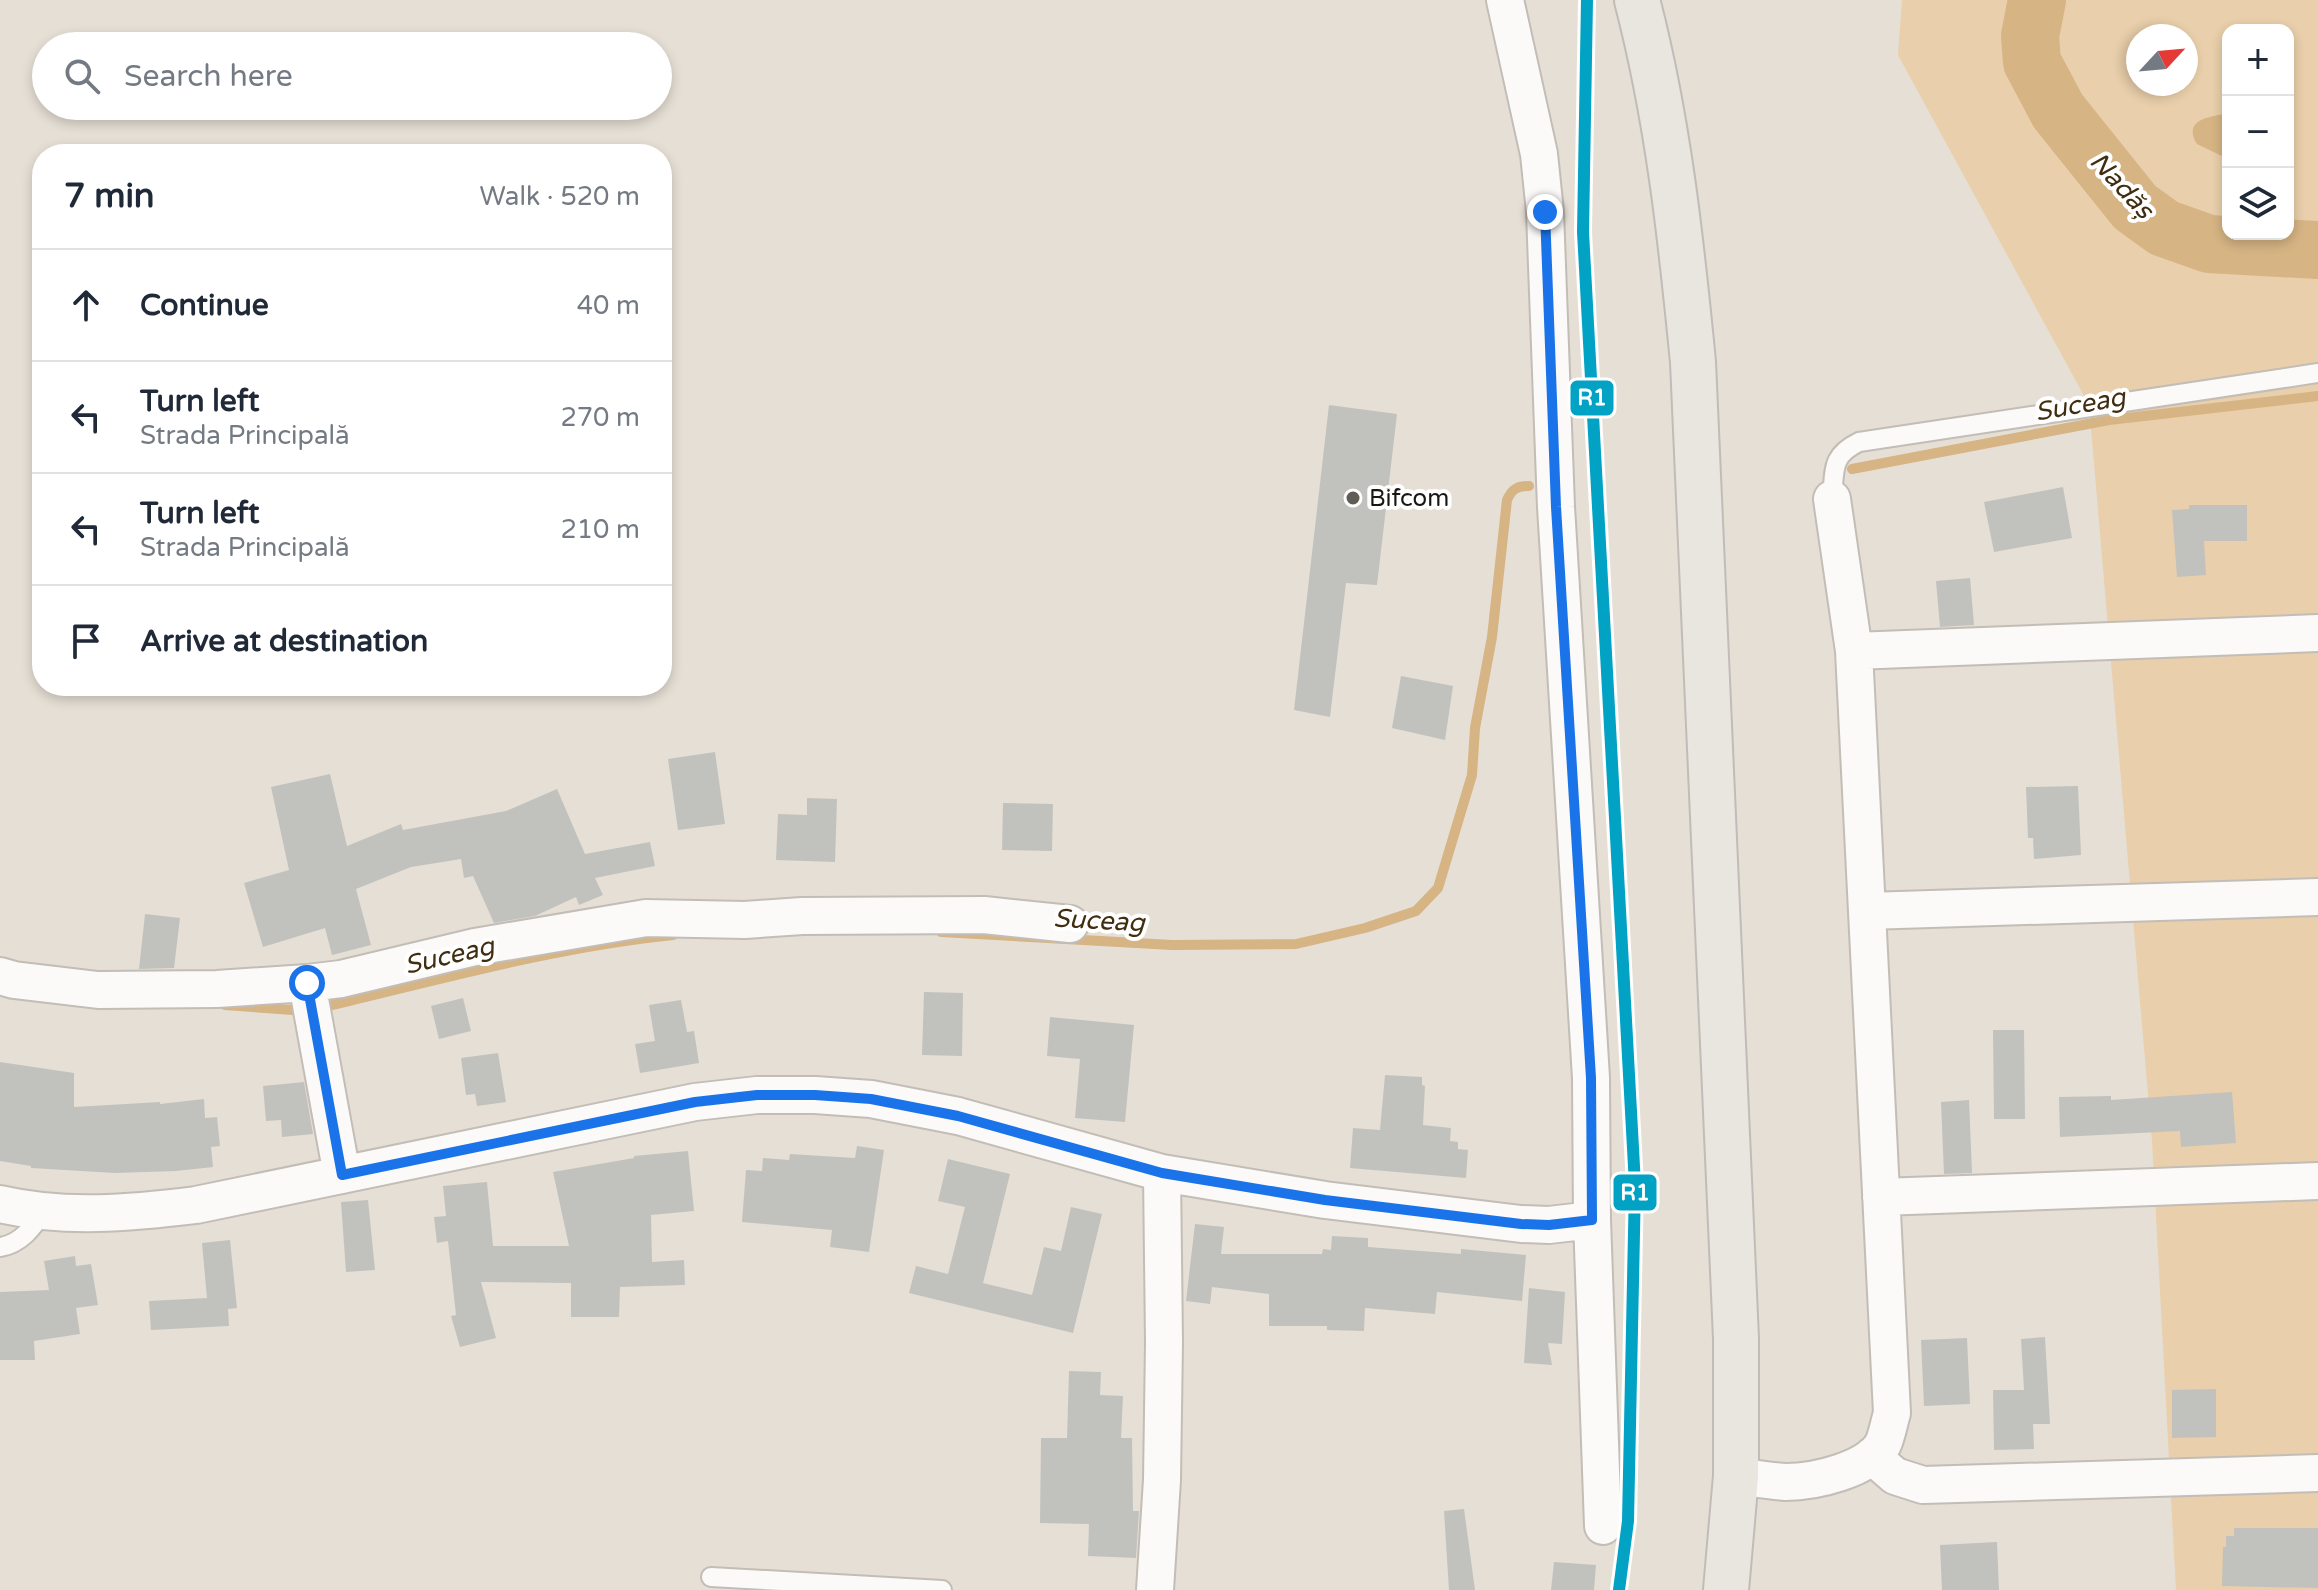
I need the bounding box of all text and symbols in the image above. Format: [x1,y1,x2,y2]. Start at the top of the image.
north arrow [2126,24,2198,96]
map controls [2222,24,2294,240]
button: + [2222,24,2294,96]
search box [32,32,672,120]
icon: search [60,54,104,98]
text: Search here [124,58,293,95]
button: − [2222,96,2294,168]
water label: Nadăș [2083,146,2161,226]
button: layers [2222,168,2294,240]
text: 7 min [64,176,155,217]
text: Walk · 520 m [480,181,640,212]
route end [1527,194,1563,230]
icon: ahead [64,283,108,327]
text: Continue [140,287,269,324]
text: 40 m [577,290,640,321]
line badge: R1 [1569,379,1615,417]
water label: Suceag [2033,381,2129,428]
text: Turn left [140,383,259,420]
text: R1 [1577,385,1607,411]
icon: left [64,395,108,439]
text: 270 m [560,402,640,433]
text: Strada Principală [140,420,350,451]
place label: Bifcom [1369,484,1449,513]
marker: Bifcom [1344,489,1362,507]
text: Turn left [140,495,259,532]
icon: left [64,507,108,551]
text: 210 m [560,514,640,545]
text: Strada Principală [140,532,350,563]
icon: arrive [64,619,108,663]
text: Arrive at destination [140,623,428,660]
water label: Suceag [1053,903,1147,938]
water label: Suceag [401,930,499,981]
route start [289,965,325,1001]
line badge: R1 [1612,1173,1658,1212]
text: R1 [1620,1180,1650,1206]

